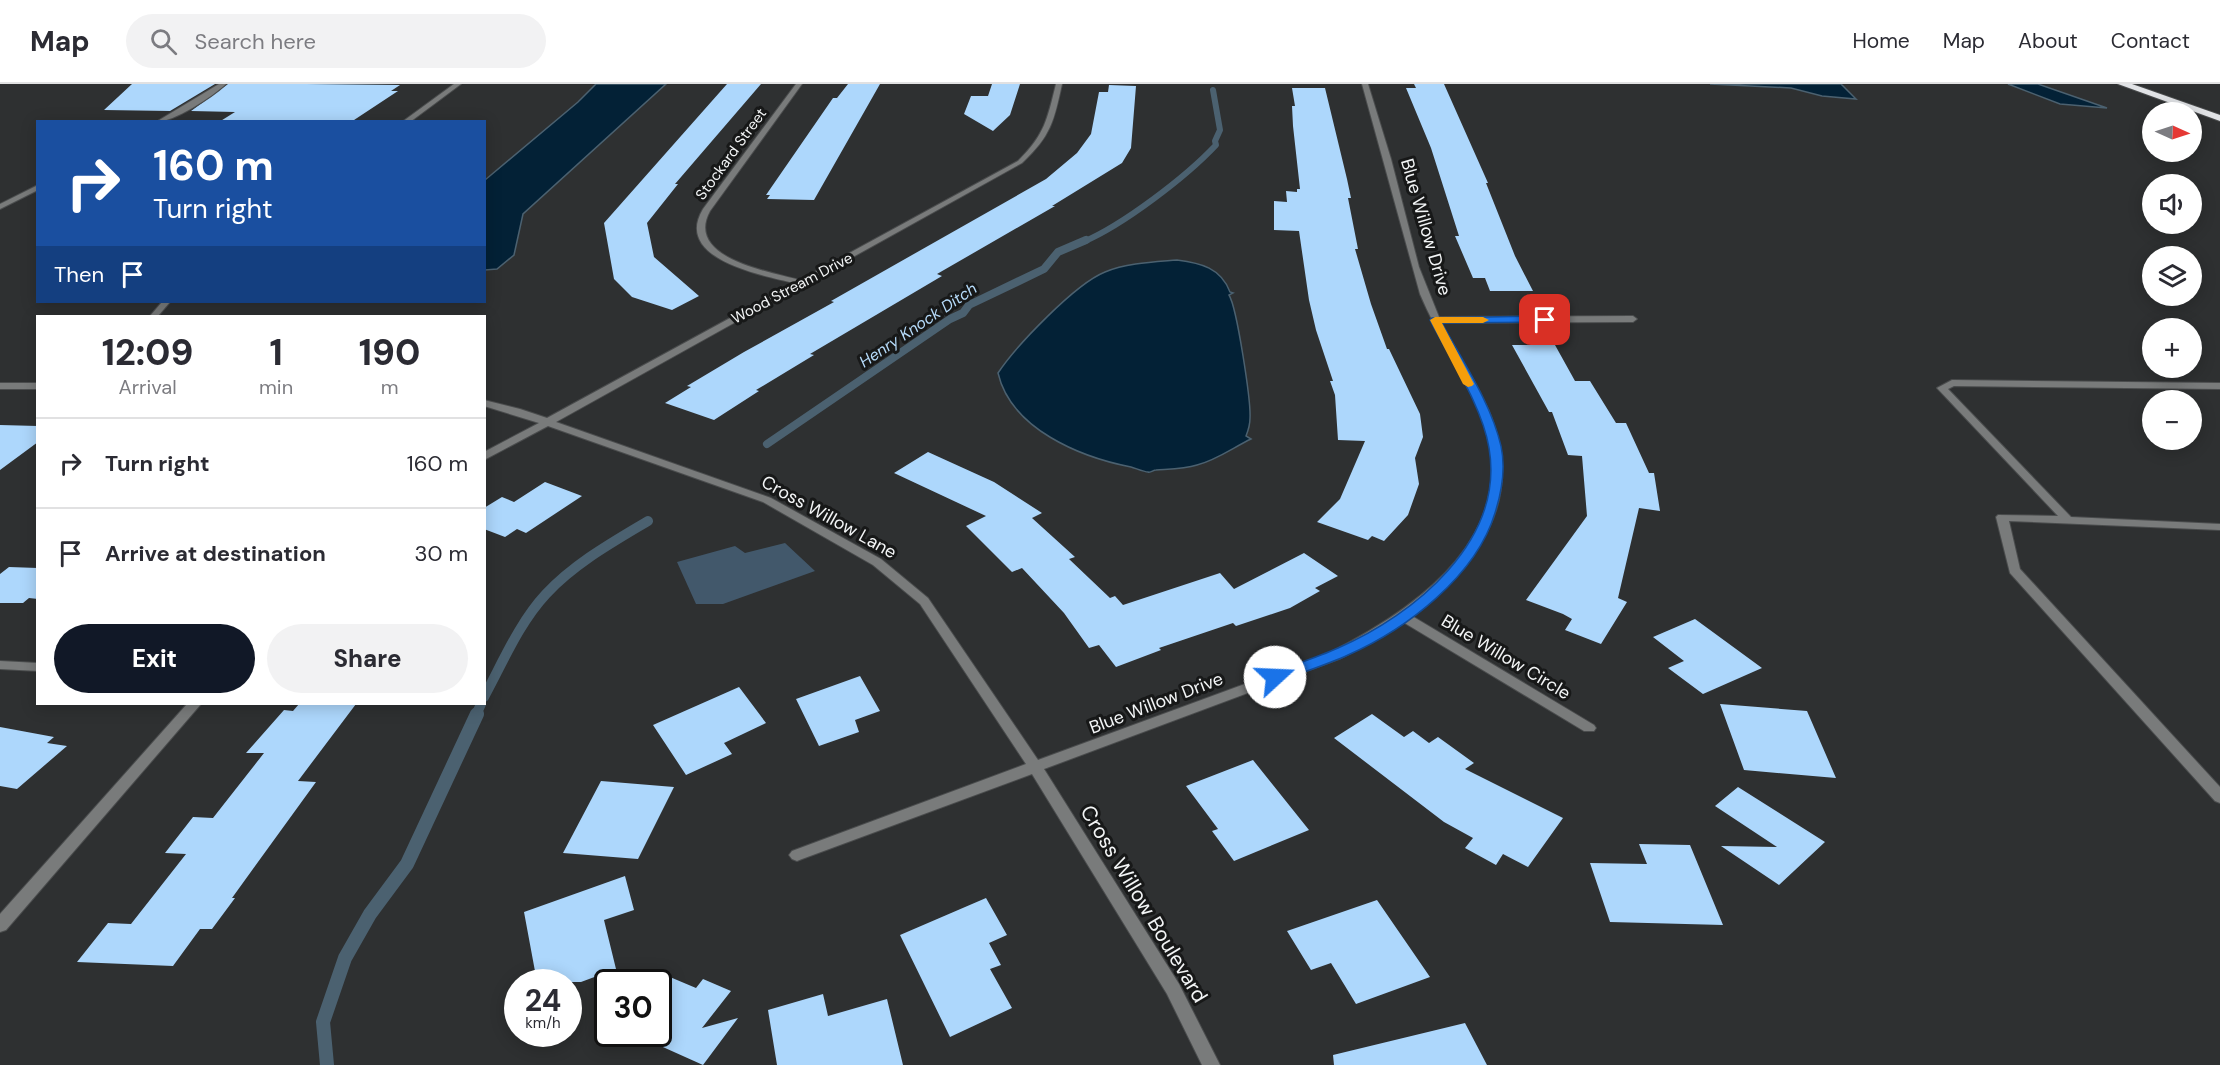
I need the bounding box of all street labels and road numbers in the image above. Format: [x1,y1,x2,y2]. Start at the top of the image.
street label: Stockard Street [691,104,771,204]
street label: Blue Willow Drive [1395,156,1457,298]
street label: Wood Stream Drive [728,248,856,328]
street label: Cross Willow Lane [757,470,901,564]
street label: Blue Willow Circle [1437,609,1575,705]
street label: Blue Willow Drive [1086,666,1226,740]
street label: Cross Willow Boulevard [1074,800,1214,1008]

